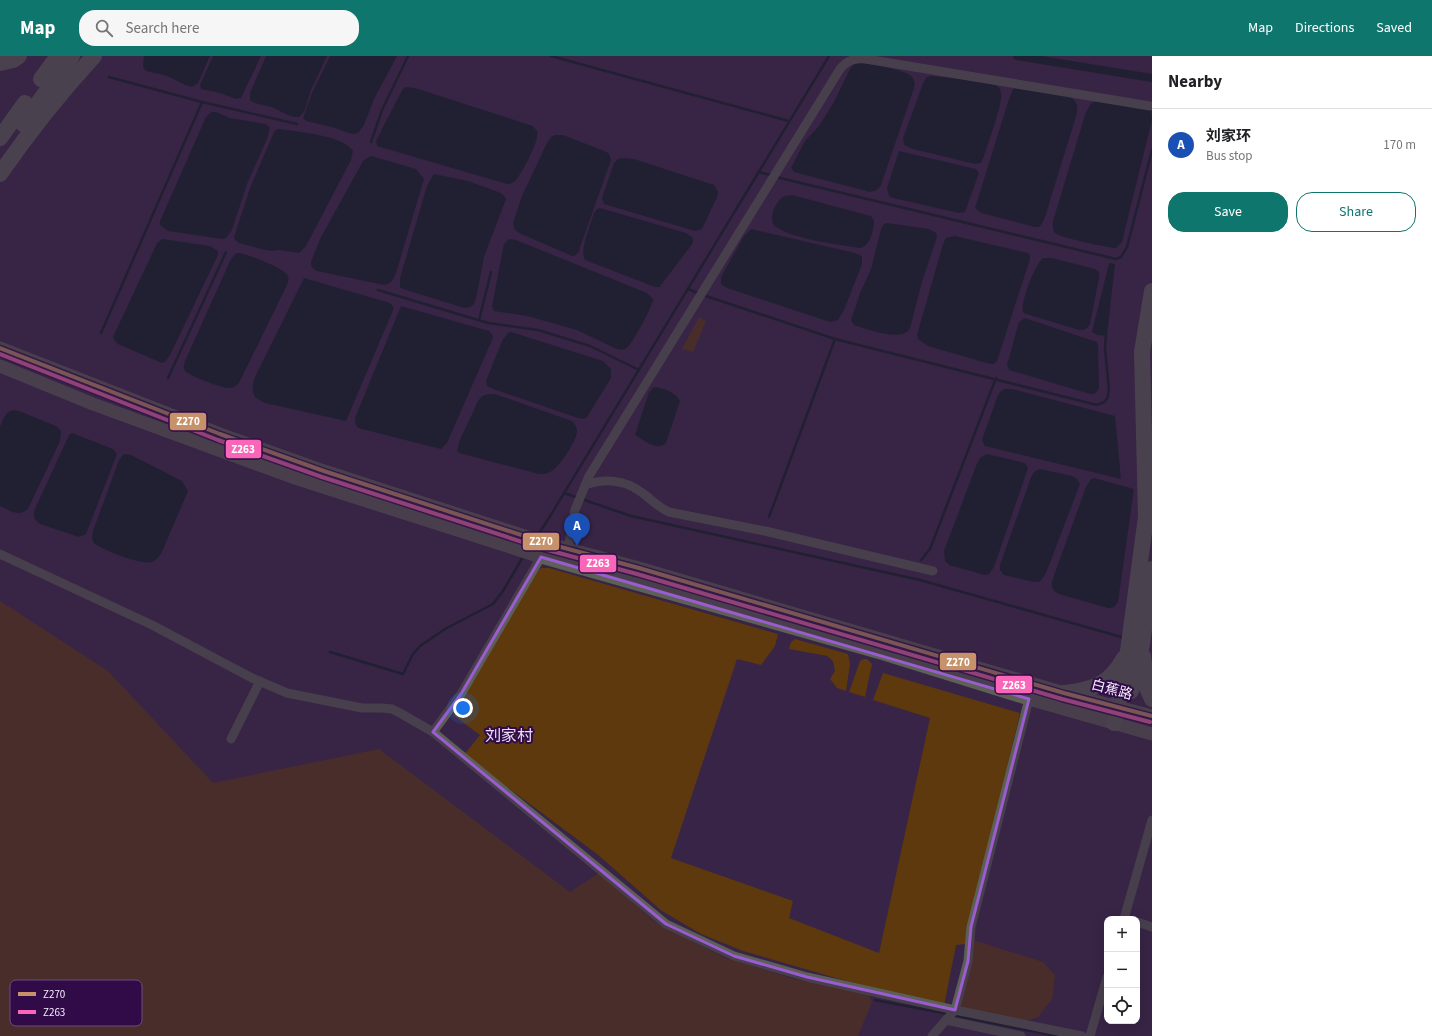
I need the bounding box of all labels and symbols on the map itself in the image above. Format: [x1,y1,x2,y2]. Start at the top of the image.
line badge: Z270 [169,412,207,431]
text: Z270 [176,414,200,429]
line badge: Z263 [225,439,262,459]
text: Z263 [231,442,255,457]
pin: A [564,513,590,546]
line badge: Z270 [522,532,560,551]
text: Z270 [529,534,553,549]
line badge: Z263 [579,554,617,573]
text: Z263 [586,556,610,571]
line badge: Z270 [939,652,977,671]
text: Z270 [946,655,970,670]
line badge: Z263 [995,675,1033,694]
street label: 白蕉路 [1089,675,1135,705]
text: Z263 [1002,678,1026,693]
your location [453,698,473,718]
district label: 刘家村 [485,725,533,747]
legend [10,980,142,1026]
text: Z270 [43,987,65,1002]
text: Z263 [43,1005,65,1020]

